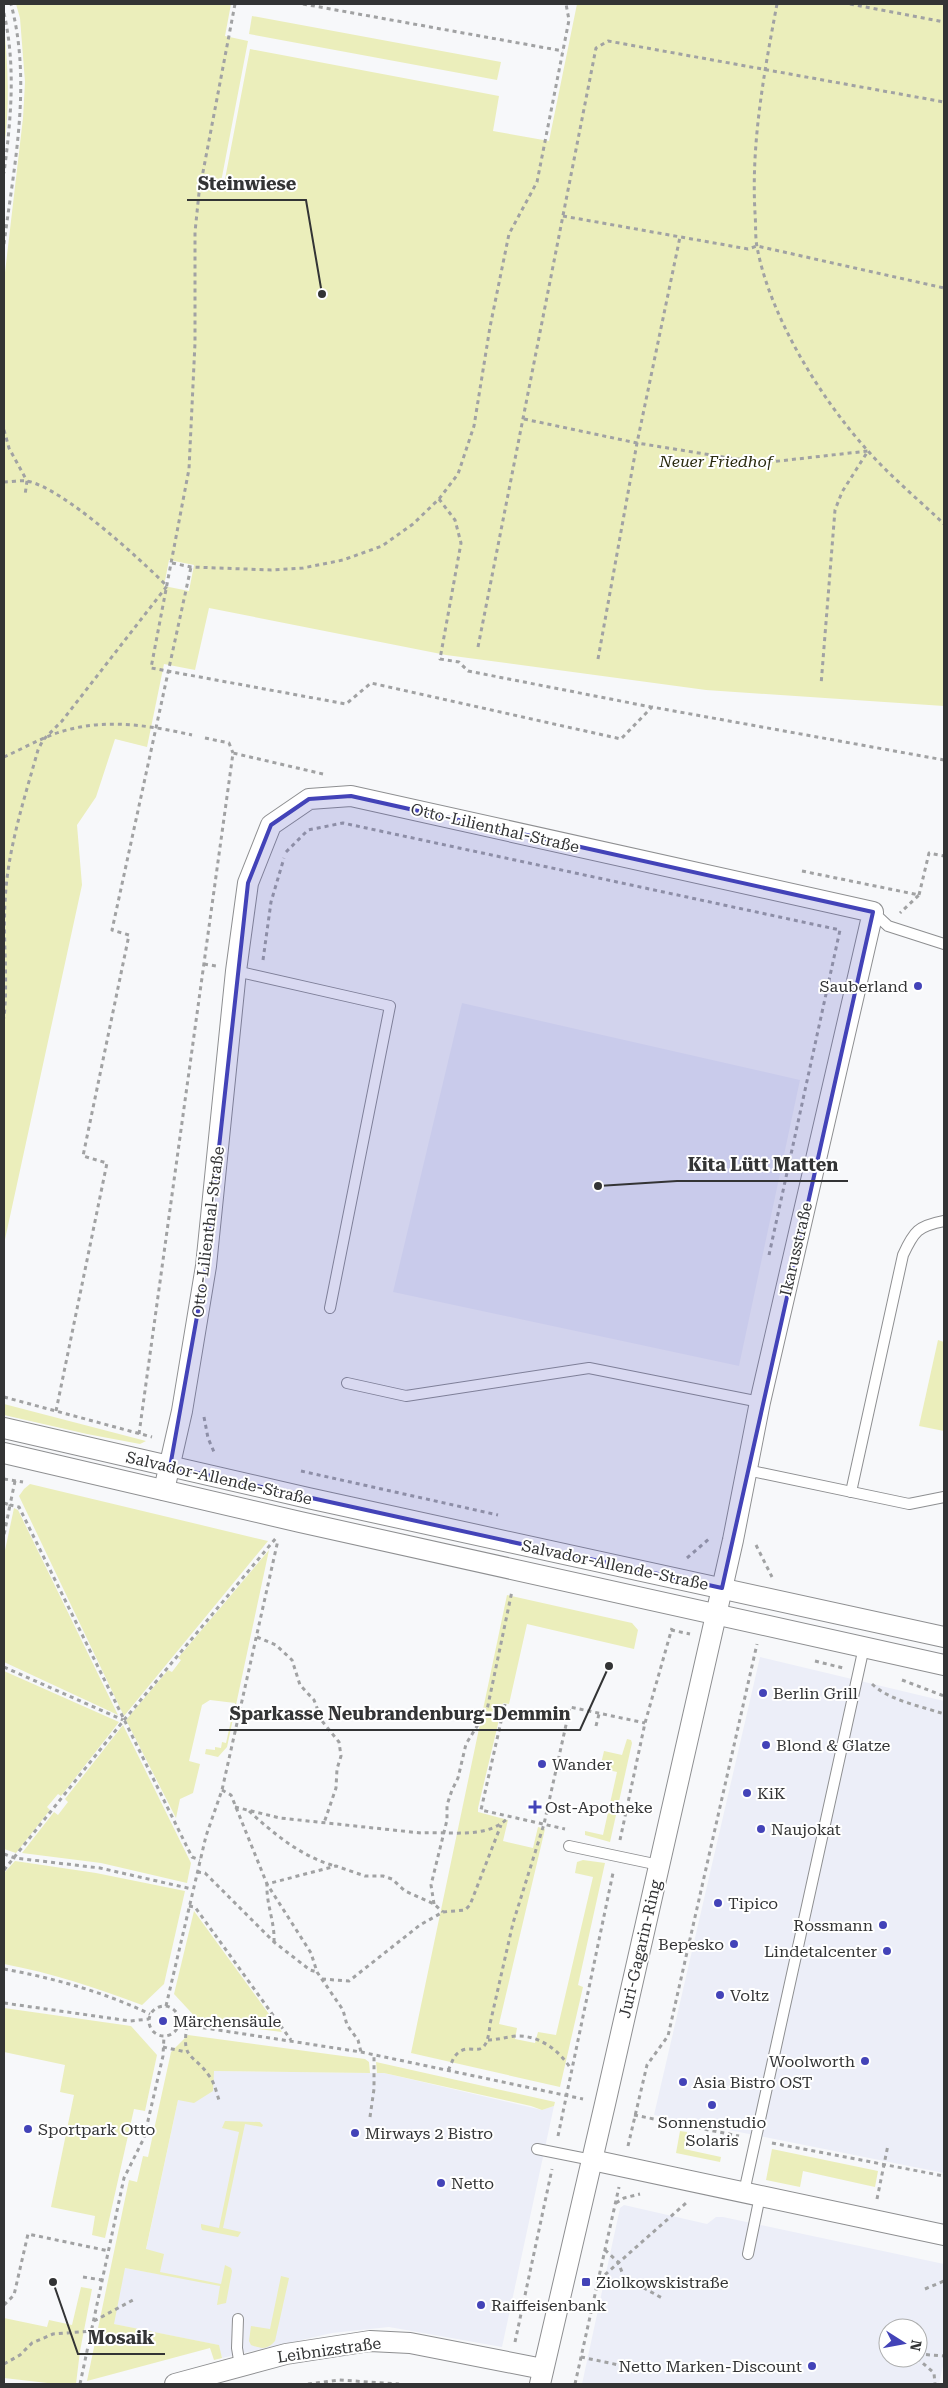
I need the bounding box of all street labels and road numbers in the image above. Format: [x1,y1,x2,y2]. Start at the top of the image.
street label: Otto-Lilienthal-Straße [409,799,581,857]
street label: Otto-Lilienthal-Straße [188,1145,228,1319]
street label: Ikarusstraße [776,1200,816,1298]
street label: Salvador-Allende-Straße [124,1447,314,1509]
street label: Salvador-Allende-Straße [520,1536,710,1594]
street label: Juri-Gagarin-Ring [615,1877,665,2020]
street label: Leibnizstraße [276,2333,382,2367]

